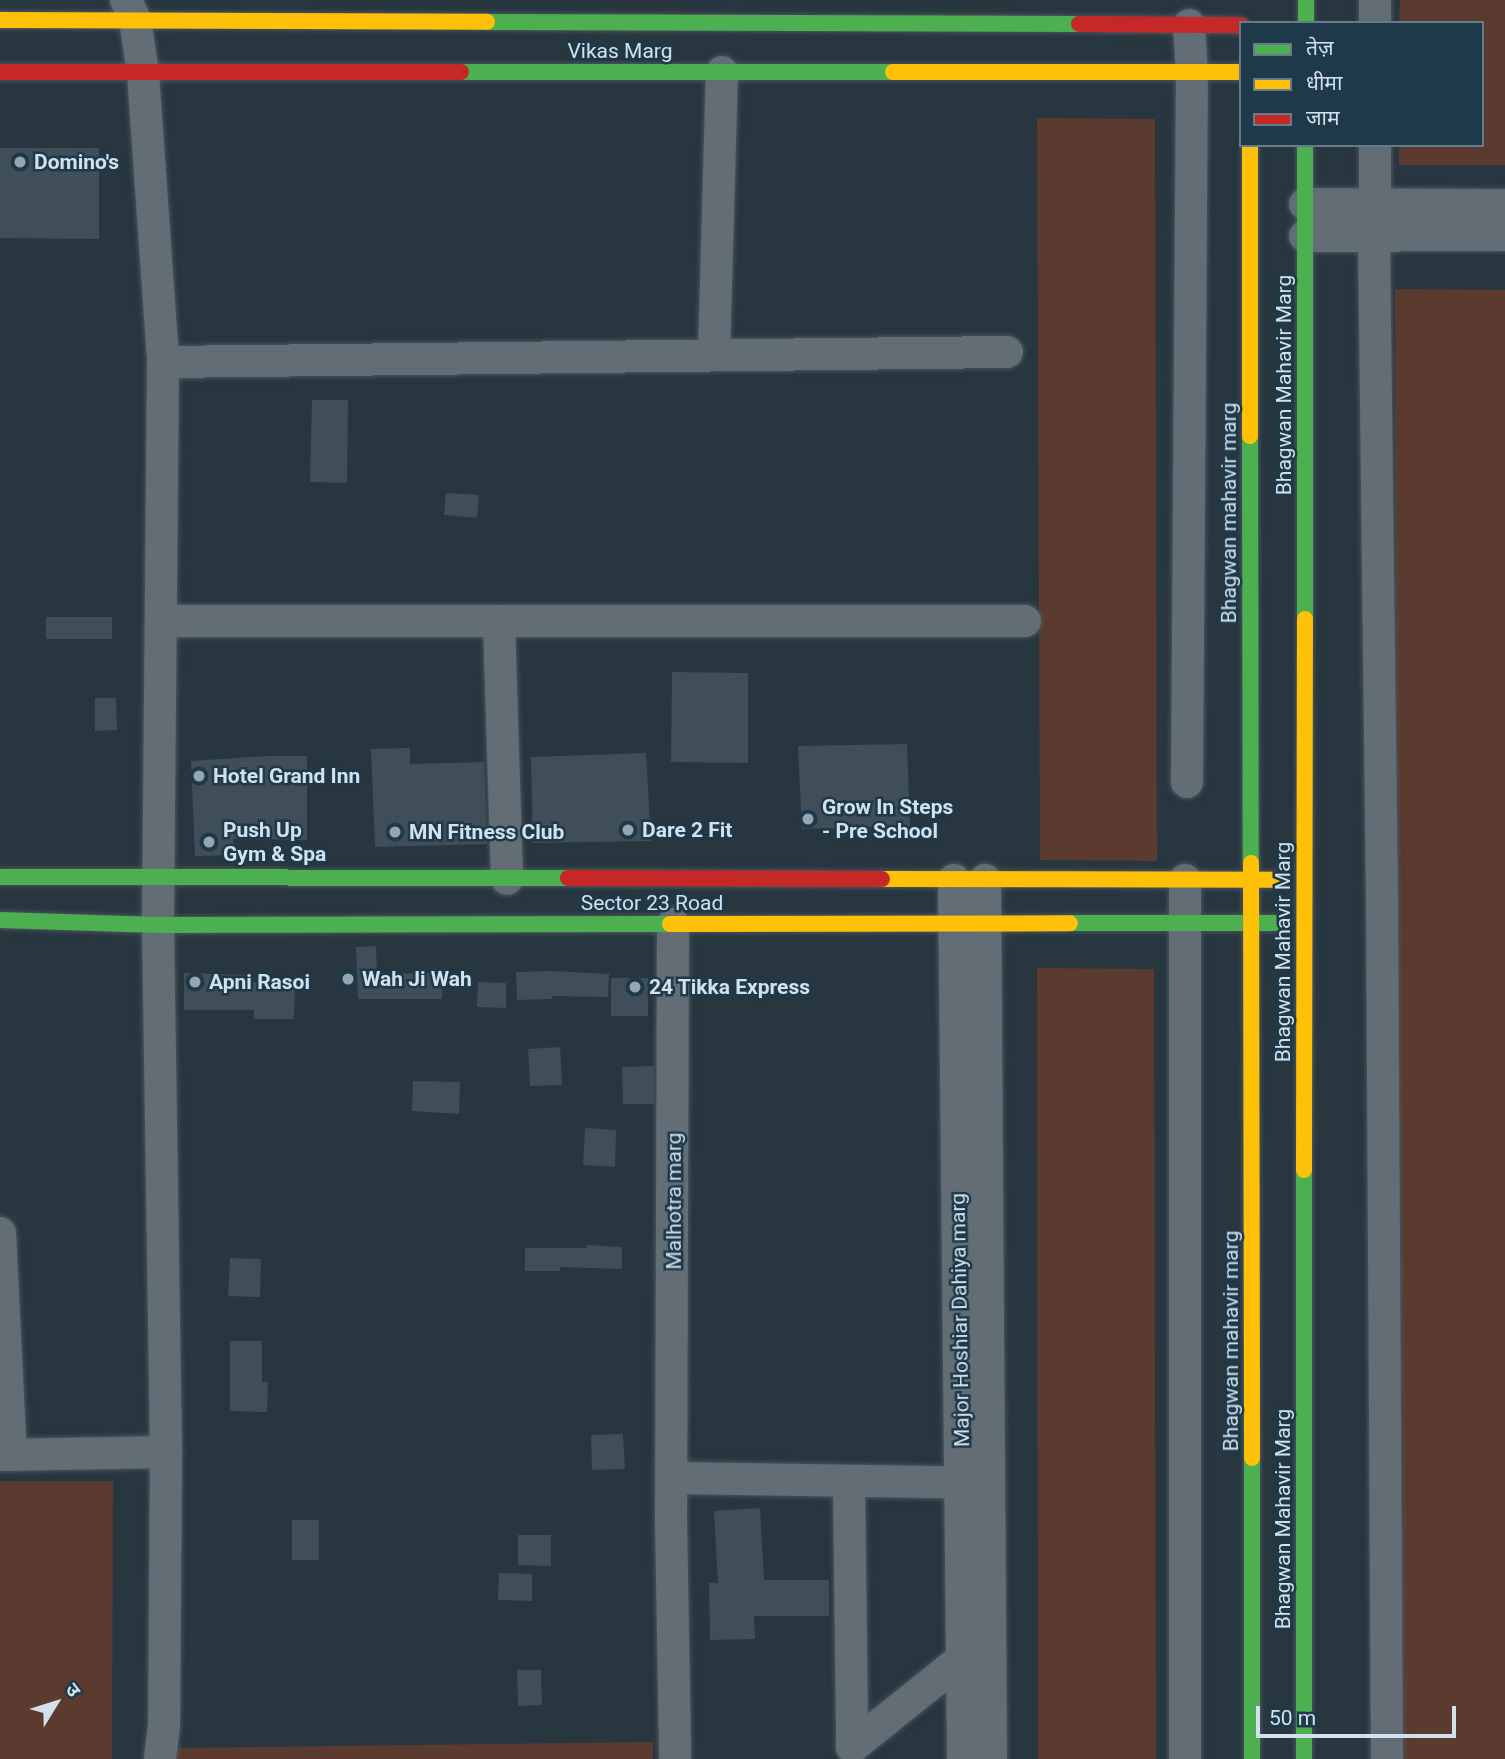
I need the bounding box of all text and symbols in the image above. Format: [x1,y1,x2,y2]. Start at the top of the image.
legend [1239,21,1484,147]
text: तेज़ [1306,36,1334,60]
street label: Vikas Marg [567,38,673,64]
text: धीमा [1306,71,1342,95]
text: जाम [1306,106,1340,130]
place label: Domino's [34,149,119,175]
marker: Domino's [12,154,28,170]
street label: Bhagwan Mahavir Marg [1271,275,1297,495]
street label: Bhagwan mahavir marg [1216,403,1242,623]
place label: Hotel Grand Inn [213,763,360,789]
marker: Hotel Grand Inn [191,768,207,784]
place label: Grow In Steps - Pre School [822,794,953,844]
marker: Grow In Steps - Pre School [800,811,816,827]
place label: Push Up Gym & Spa [223,817,326,867]
place label: Dare 2 Fit [642,817,732,843]
place label: MN Fitness Club [409,819,564,845]
marker: Dare 2 Fit [620,822,636,838]
marker: MN Fitness Club [387,824,403,840]
marker: Push Up Gym & Spa [201,834,217,850]
street label: Bhagwan Mahavir Marg [1270,842,1296,1062]
street label: Sector 23 Road [581,890,723,916]
place label: Wah Ji Wah [362,966,472,992]
place label: Apni Rasoi [209,969,310,995]
marker: Wah Ji Wah [340,971,356,987]
marker: Apni Rasoi [187,974,203,990]
place label: 24 Tikka Express [649,974,810,1000]
marker: 24 Tikka Express [627,979,643,995]
street label: Malhotra marg [661,1132,687,1270]
street label: Major Hoshiar Dahiya marg [945,1193,975,1447]
street label: Bhagwan mahavir marg [1218,1231,1244,1451]
street label: Bhagwan Mahavir Marg [1270,1409,1296,1629]
north arrow [21,1668,91,1738]
text: उ [60,1678,85,1701]
scale bar [1260,1692,1460,1736]
text: 50 m [1269,1706,1316,1730]

